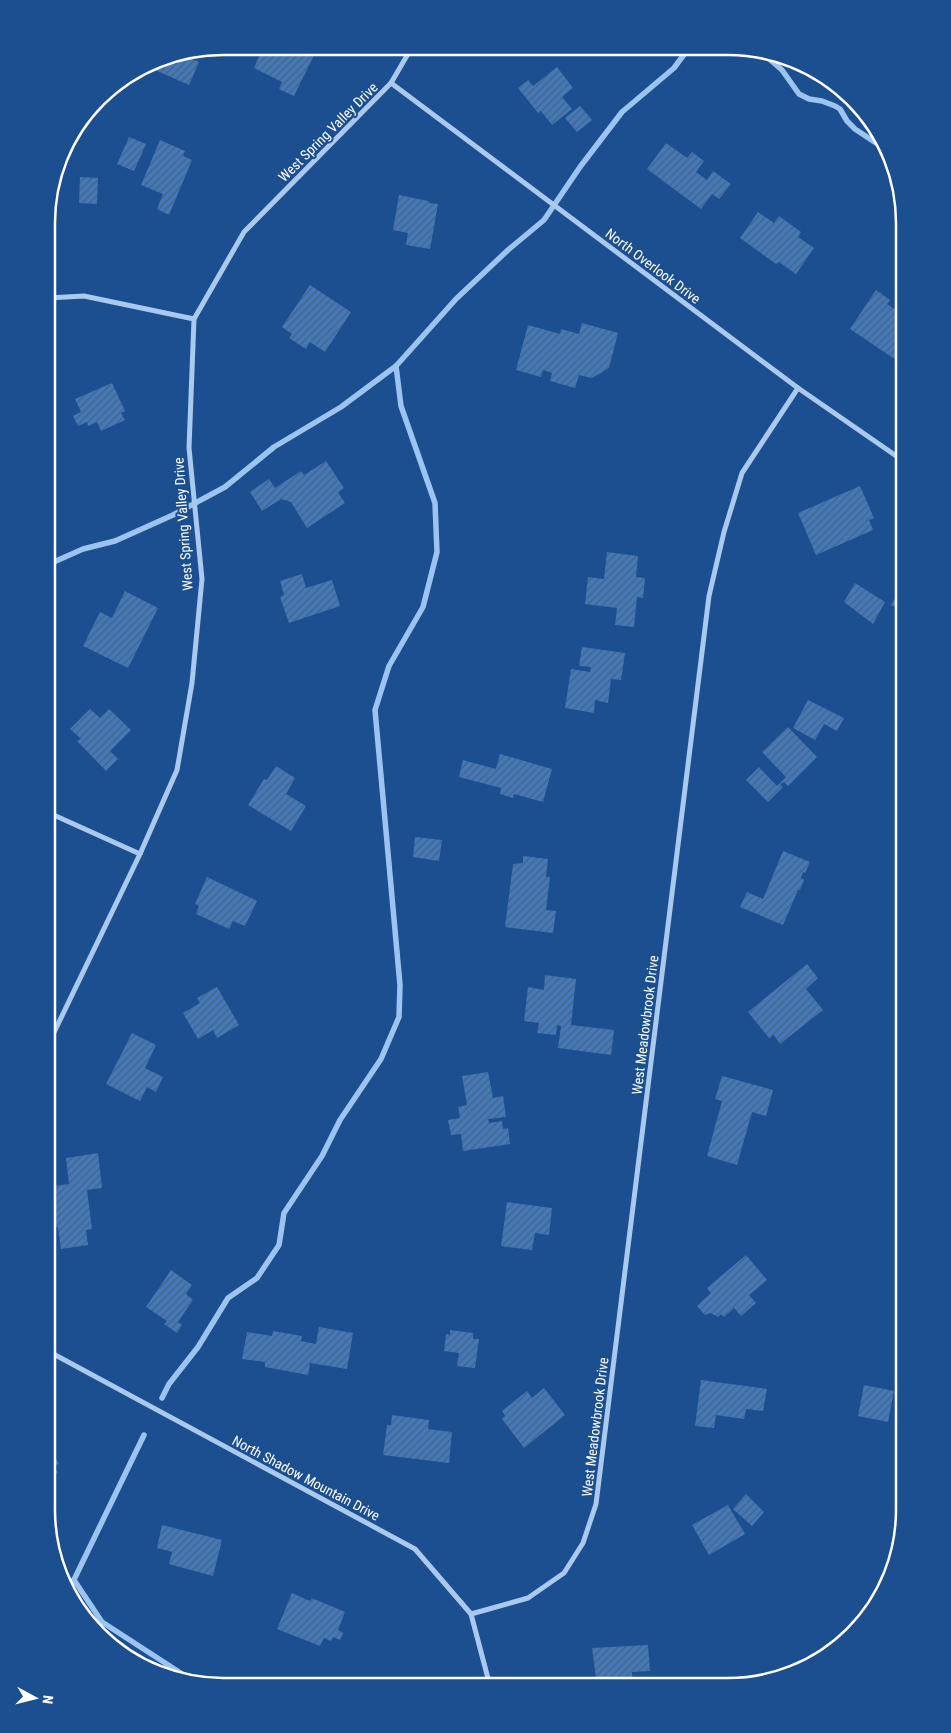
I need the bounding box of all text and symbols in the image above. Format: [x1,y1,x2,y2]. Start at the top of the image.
street label: West Spring Valley Drive [275,79,381,185]
street label: North Overlook Drive [603,225,704,307]
street label: West Spring Valley Drive [170,456,196,591]
street label: West Meadowbrook Drive [629,954,662,1096]
street label: West Meadowbrook Drive [579,1356,612,1498]
street label: North Shadow Mountain Drive [230,1432,383,1524]
north arrow [10,1673,60,1723]
text: N [39,1694,56,1705]

